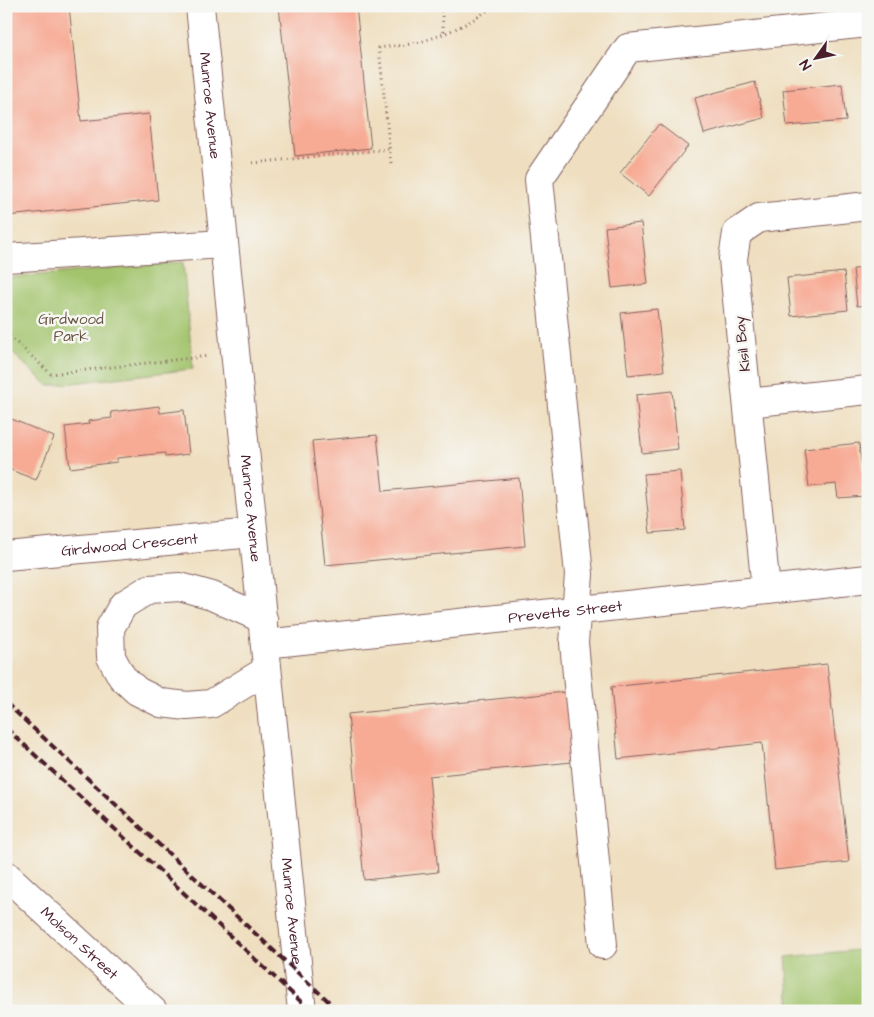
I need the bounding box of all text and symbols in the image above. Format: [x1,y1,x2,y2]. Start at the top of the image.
north arrow [792,32,842,82]
street label: Munroe Avenue [194,51,225,160]
text: N [795,55,817,74]
park label: Girdwood Park [38,309,104,347]
street label: Kisil Bay [729,315,757,373]
street label: Munroe Avenue [235,454,266,563]
street label: Girdwood Crescent [60,528,199,562]
street label: Prevette Street [507,596,623,629]
street label: Munroe Avenue [276,857,307,966]
street label: Molson Street [36,902,123,985]

